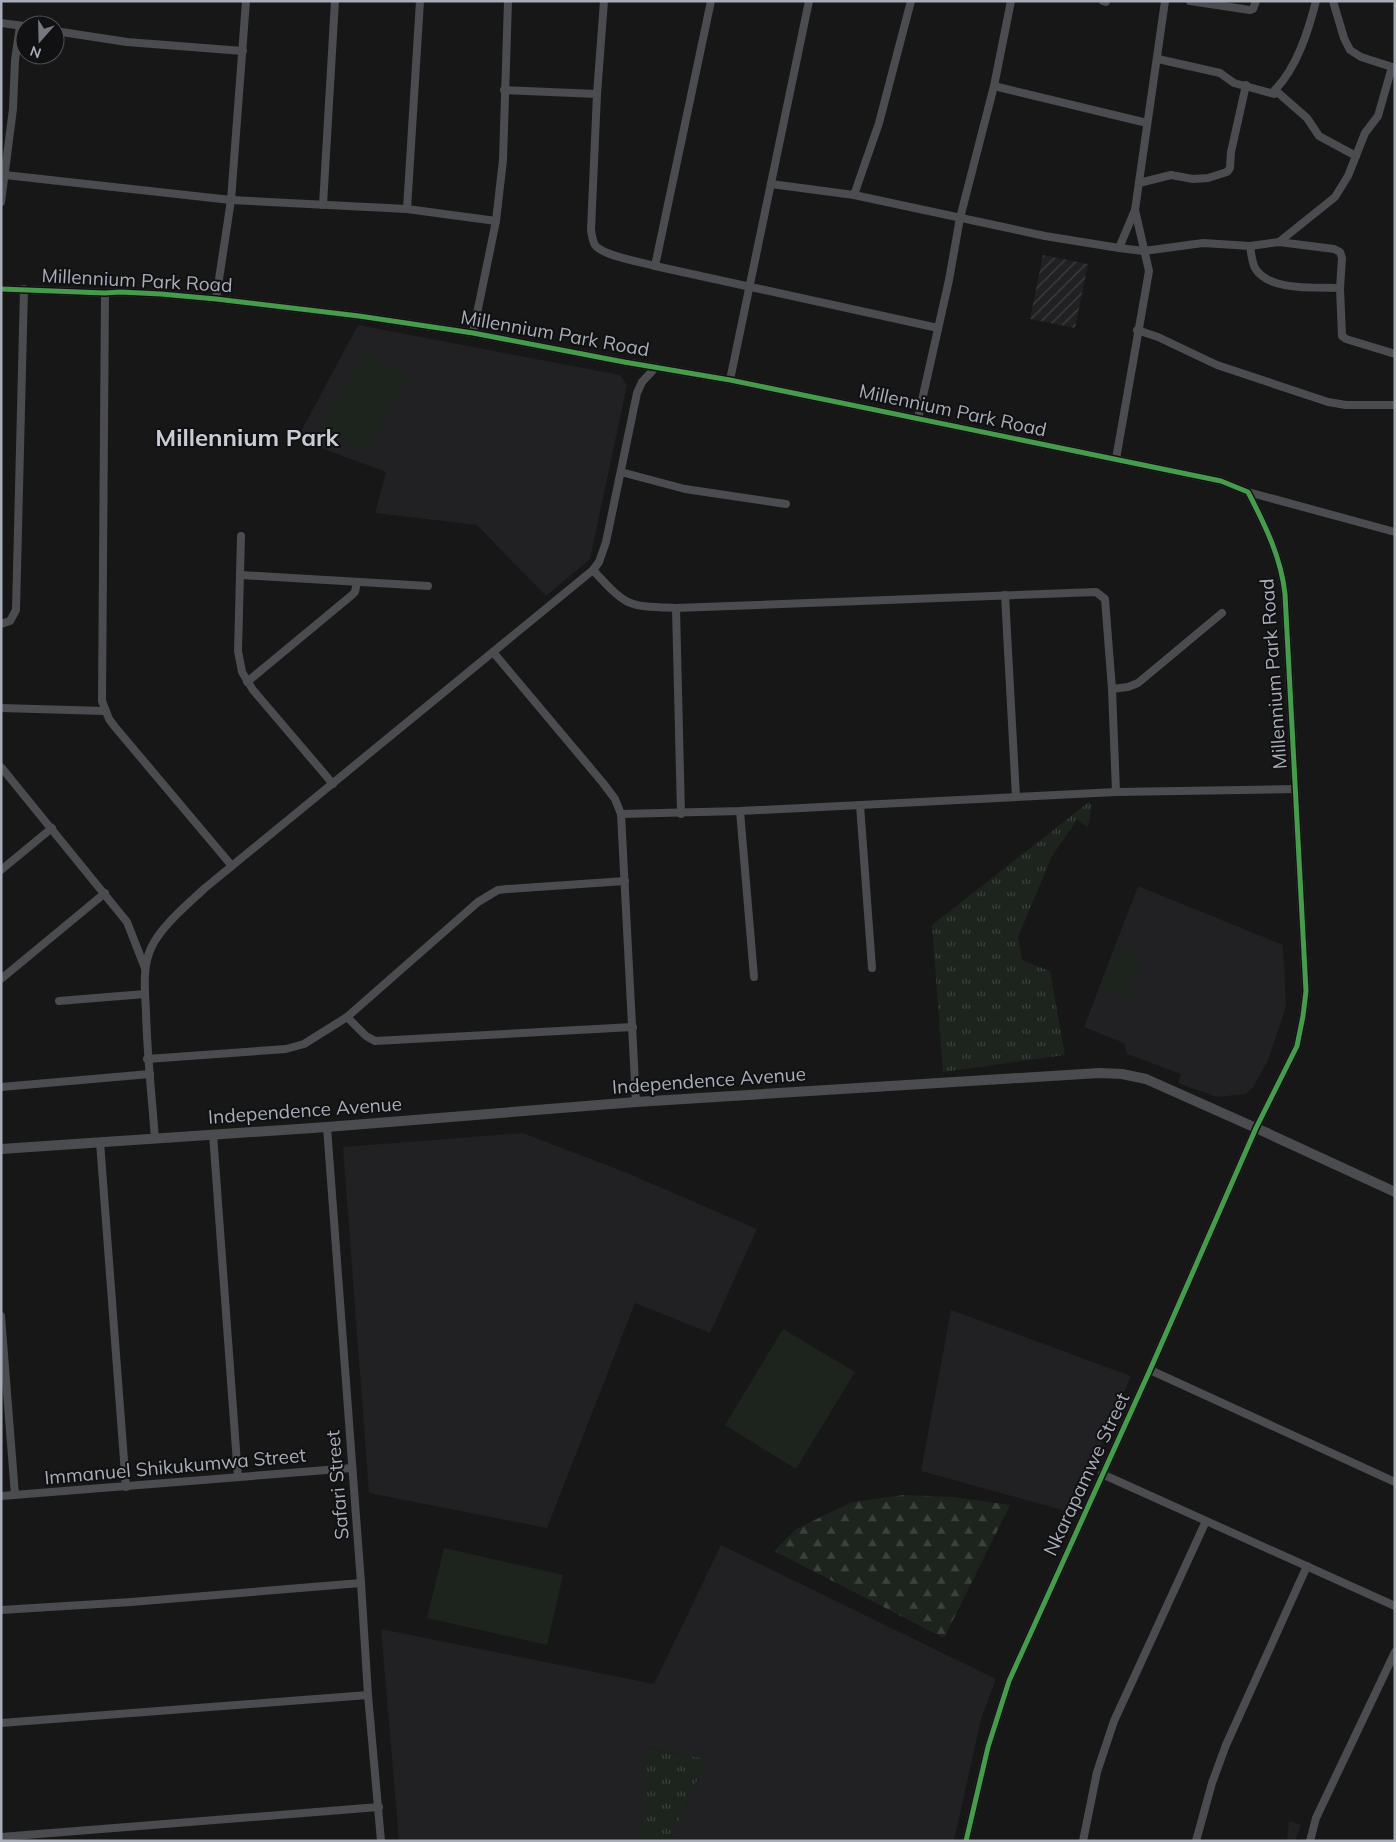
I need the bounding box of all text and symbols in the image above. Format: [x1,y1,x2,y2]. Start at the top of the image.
north arrow [15,15,65,65]
text: N [28,42,44,62]
street label: Millennium Park Road [41,263,233,297]
street label: Millennium Park Road [459,305,651,361]
street label: Millennium Park Road [857,378,1049,442]
district label: Millennium Park [155,422,339,452]
street label: Millennium Park Road [1254,578,1292,770]
street label: Independence Avenue [611,1061,807,1099]
street label: Independence Avenue [207,1091,403,1129]
street label: Nkarapamwe Street [1038,1388,1134,1559]
street label: Safari Street [320,1429,354,1541]
street label: Immanuel Shikukumwa Street [43,1443,307,1489]

